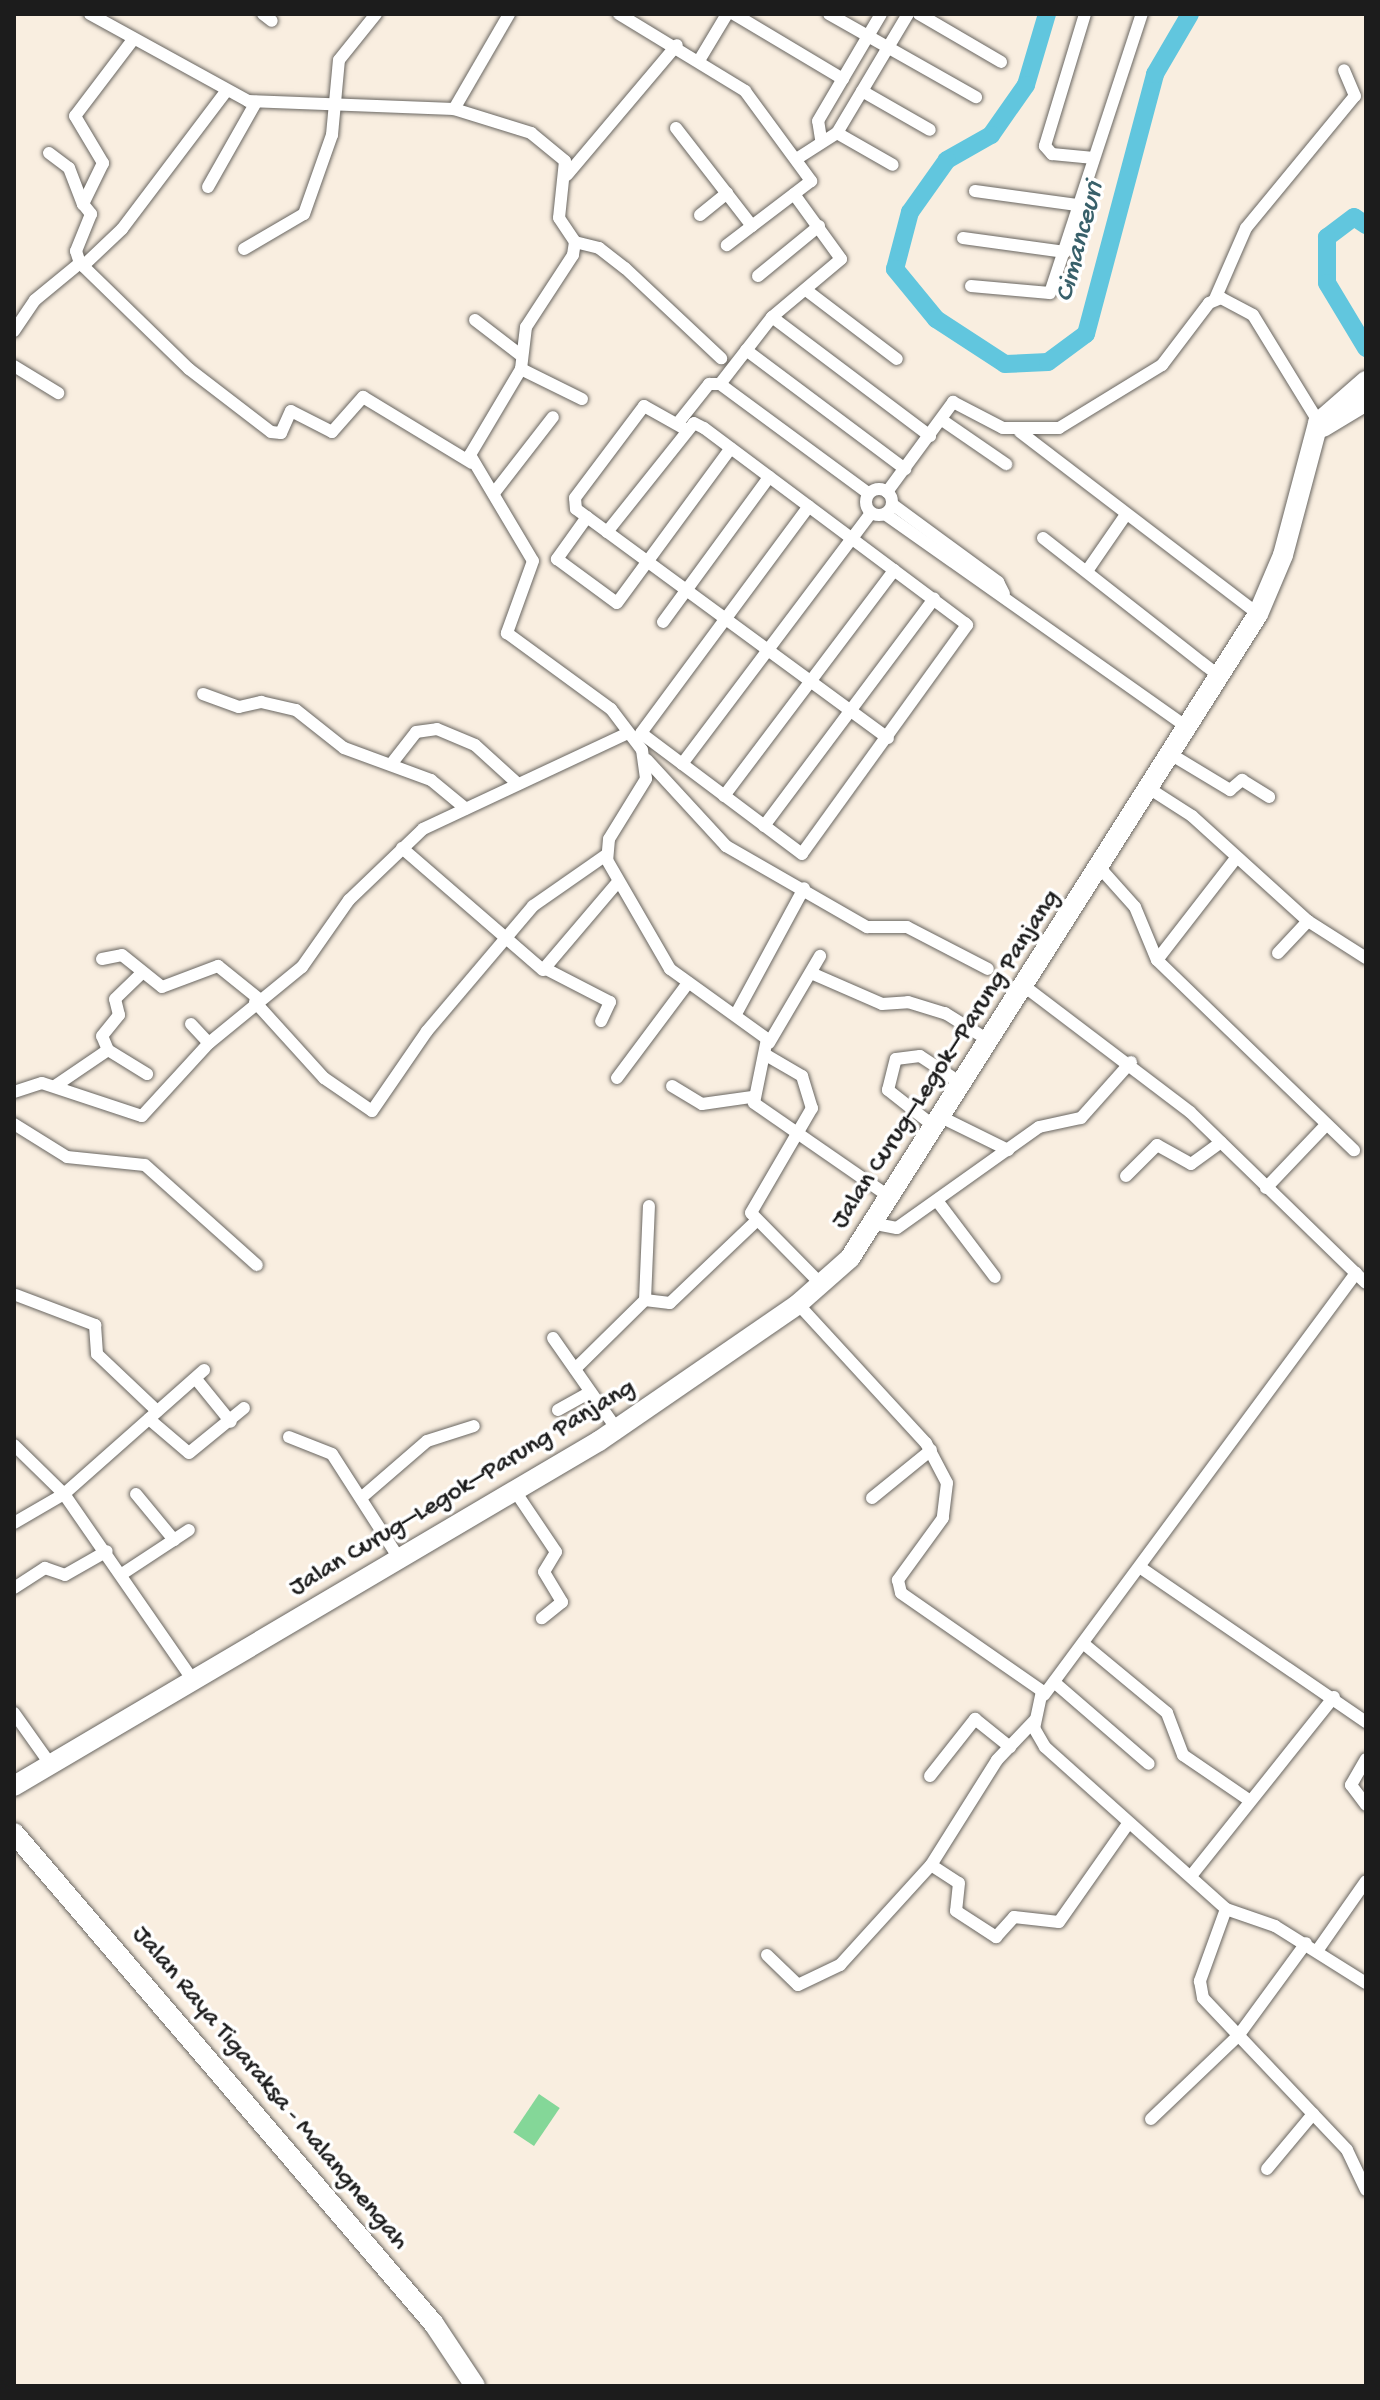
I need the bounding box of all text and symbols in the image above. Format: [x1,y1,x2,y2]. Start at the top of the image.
water label: Cimanceuri [1049,178,1113,306]
street label: Jalan Curug–Legok–Parung Panjang [826,885,1068,1235]
street label: Jalan Curug–Legok–Parung Panjang [284,1373,642,1605]
street label: Jalan Raya Tigaraksa - Malangnengah [124,1920,414,2258]

